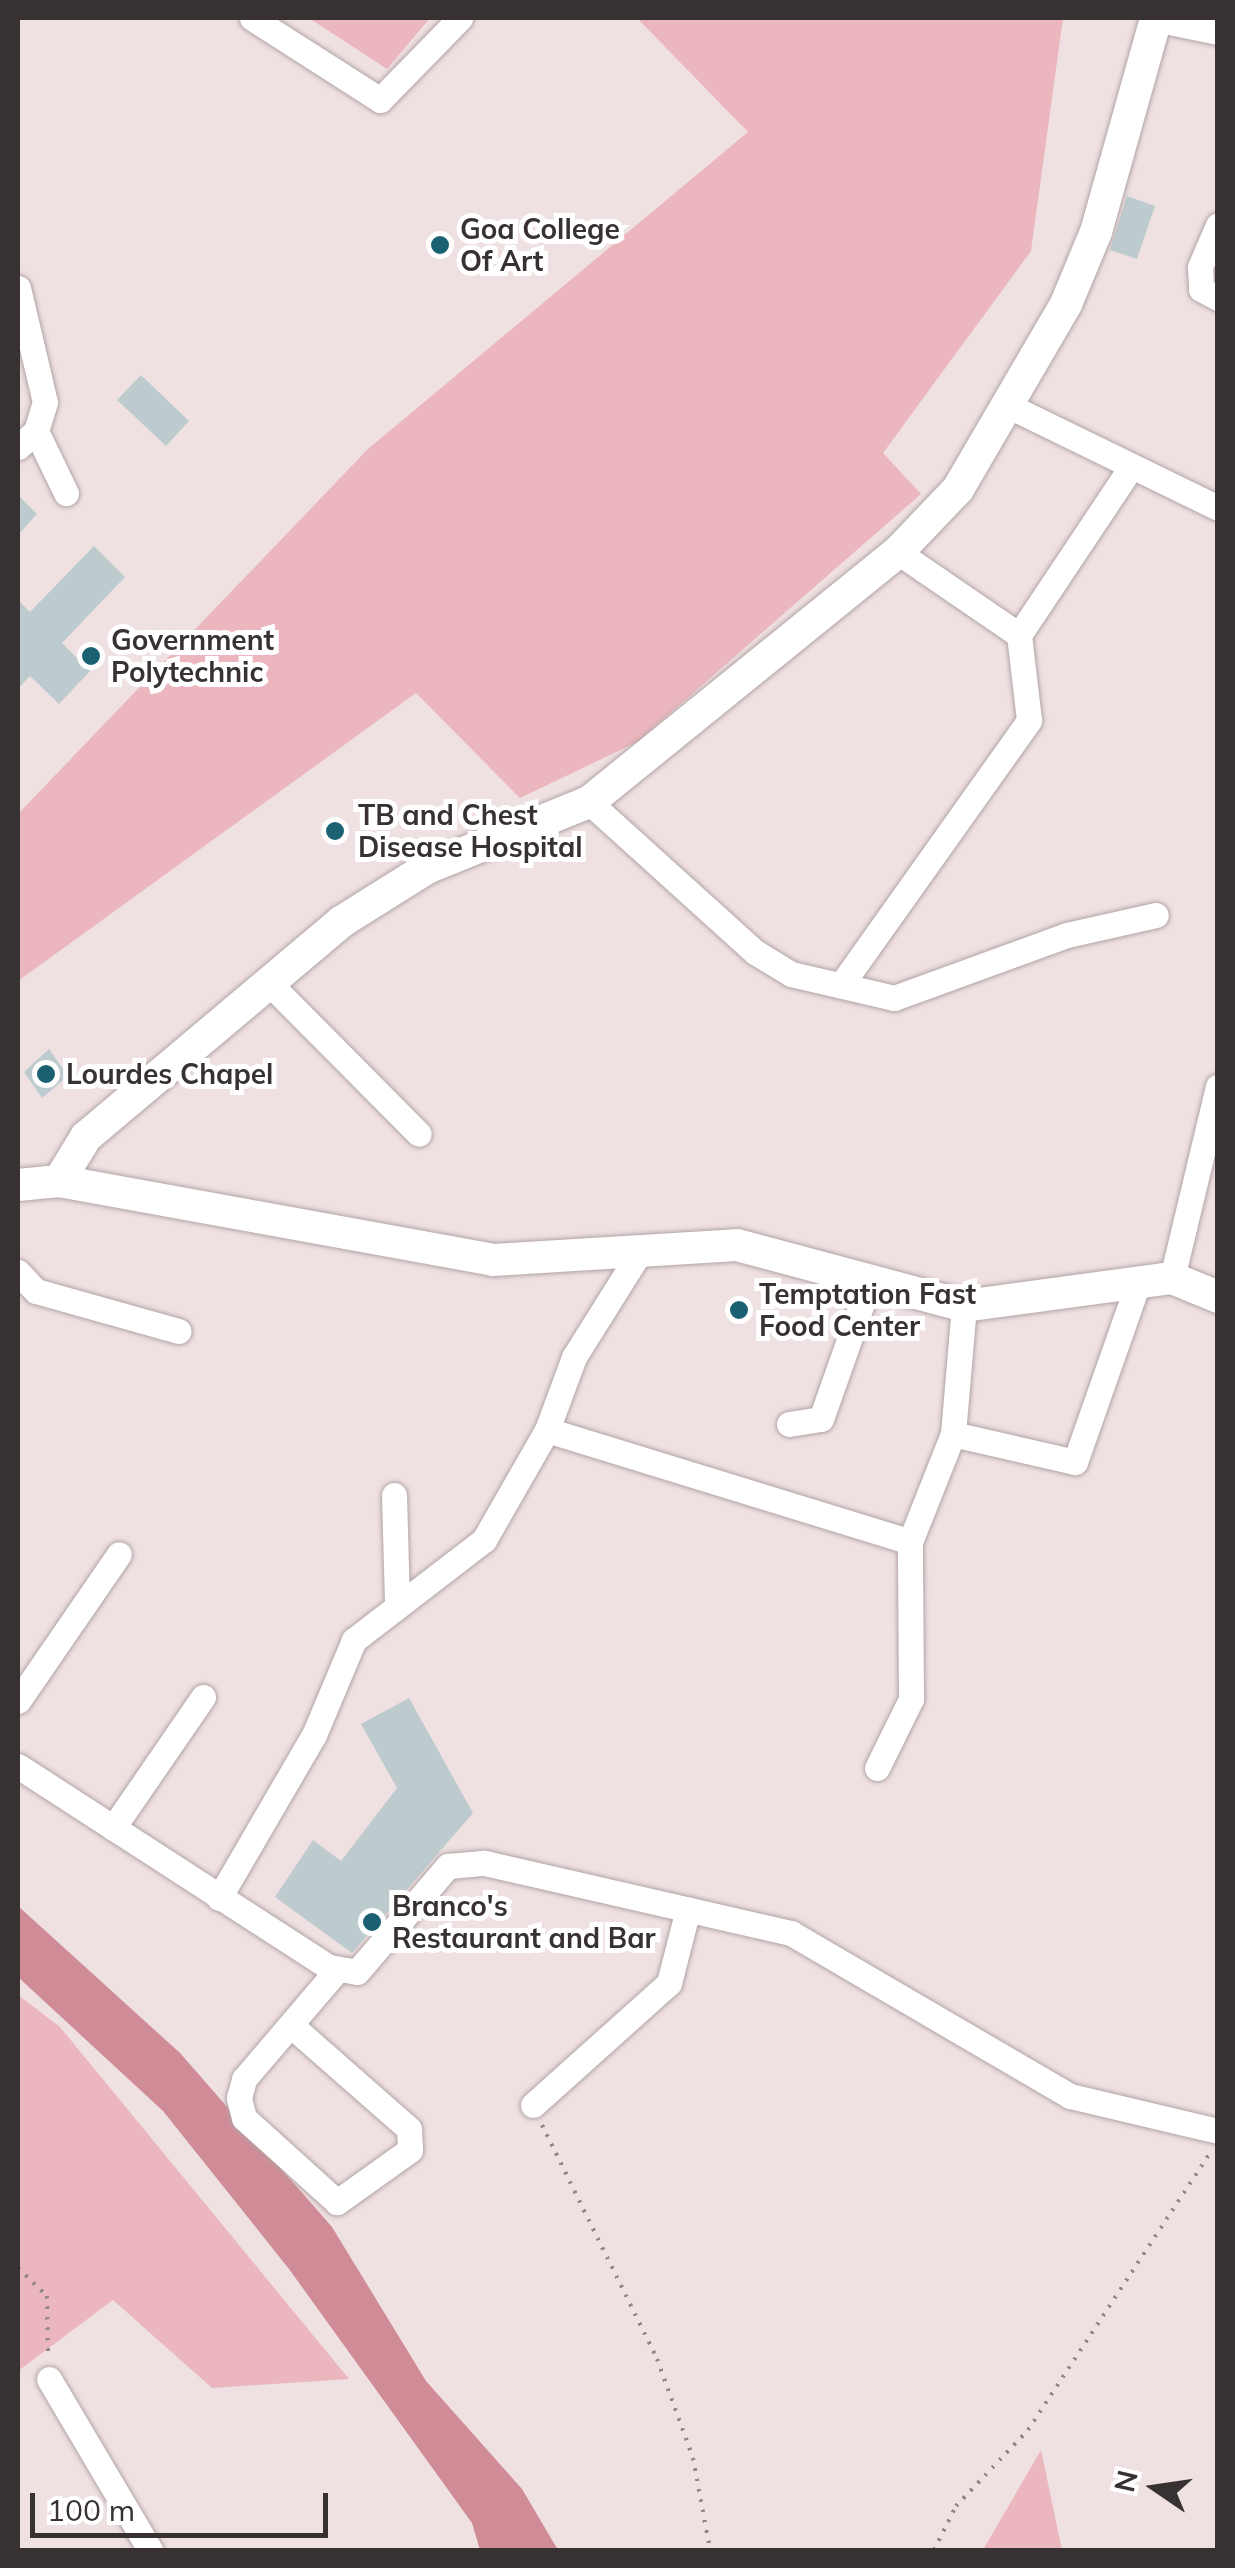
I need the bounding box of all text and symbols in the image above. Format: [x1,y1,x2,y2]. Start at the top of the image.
place label: Goa College Of Art [460,212,620,278]
marker: Goa College Of Art [429,234,451,256]
place label: Government Polytechnic [111,623,274,689]
marker: Government Polytechnic [80,645,102,667]
place label: TB and Chest Disease Hospital [358,798,583,864]
marker: TB and Chest Disease Hospital [322,818,348,844]
place label: Lourdes Chapel [66,1057,273,1091]
marker: Lourdes Chapel [35,1063,57,1085]
place label: Temptation Fast Food Center [759,1277,976,1343]
marker: Temptation Fast Food Center [728,1299,750,1321]
place label: Branco's Restaurant and Bar [392,1889,656,1955]
marker: Branco's Restaurant and Bar [361,1911,383,1933]
north arrow [1105,2438,1205,2538]
text: N [1106,2467,1145,2495]
scale bar [35,2473,332,2535]
text: 100 m [47,2491,135,2529]

